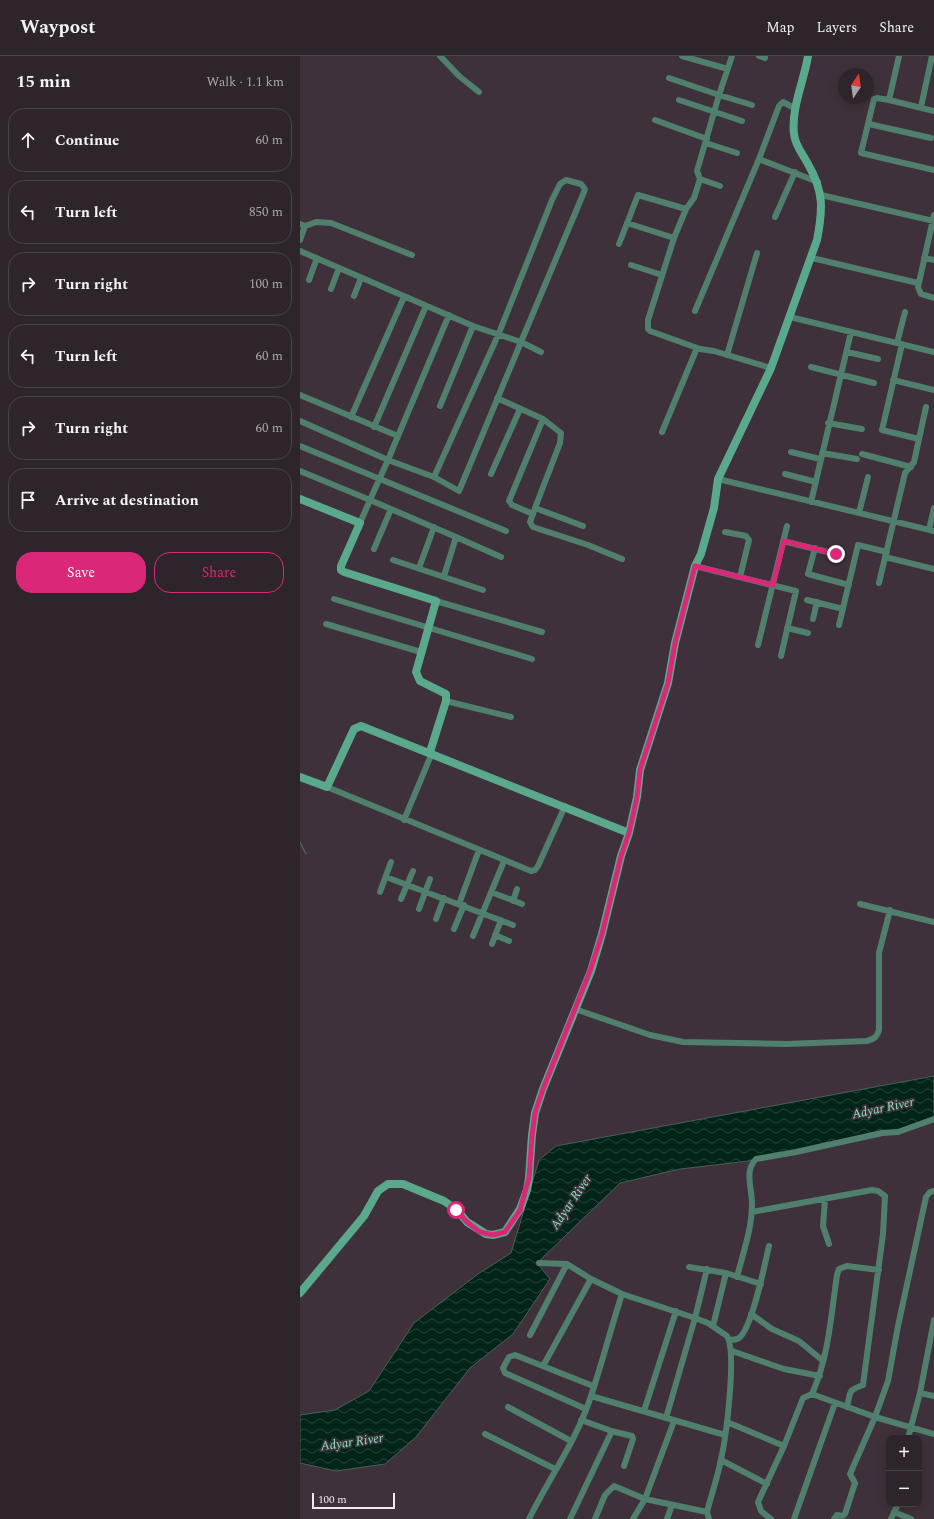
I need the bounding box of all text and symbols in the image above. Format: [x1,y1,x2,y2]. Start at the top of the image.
text: Waypost [20,13,96,42]
text: Map [766,17,795,38]
text: Layers [817,17,857,38]
text: Share [879,17,914,38]
north arrow [838,68,874,104]
text: 15 min [16,69,71,95]
text: Walk · 1.1 km [206,72,284,92]
icon: ahead [17,129,39,151]
text: Continue [55,129,120,152]
text: 60 m [256,130,283,150]
icon: left [17,201,39,223]
text: Turn left [55,201,117,224]
text: 850 m [249,202,283,222]
icon: right [17,273,39,295]
text: Turn right [55,273,128,296]
text: 100 m [249,274,283,294]
icon: left [17,345,39,367]
text: Turn left [55,345,117,368]
text: 60 m [256,346,283,366]
icon: right [17,417,39,439]
text: Turn right [55,417,128,440]
text: 60 m [256,418,283,438]
icon: arrive [17,489,39,511]
text: Arrive at destination [55,489,199,512]
route end [827,545,845,563]
button: Save [16,552,146,593]
button: Share [154,552,284,593]
water label: Adyar River [849,1092,916,1125]
water label: Adyar River [545,1170,597,1235]
route start [447,1201,465,1219]
water label: Adyar River [318,1428,385,1456]
map controls [886,1435,922,1507]
button: + [886,1435,922,1471]
button: − [886,1471,922,1507]
scale bar [312,1491,395,1510]
text: 100 m [318,1491,347,1508]

